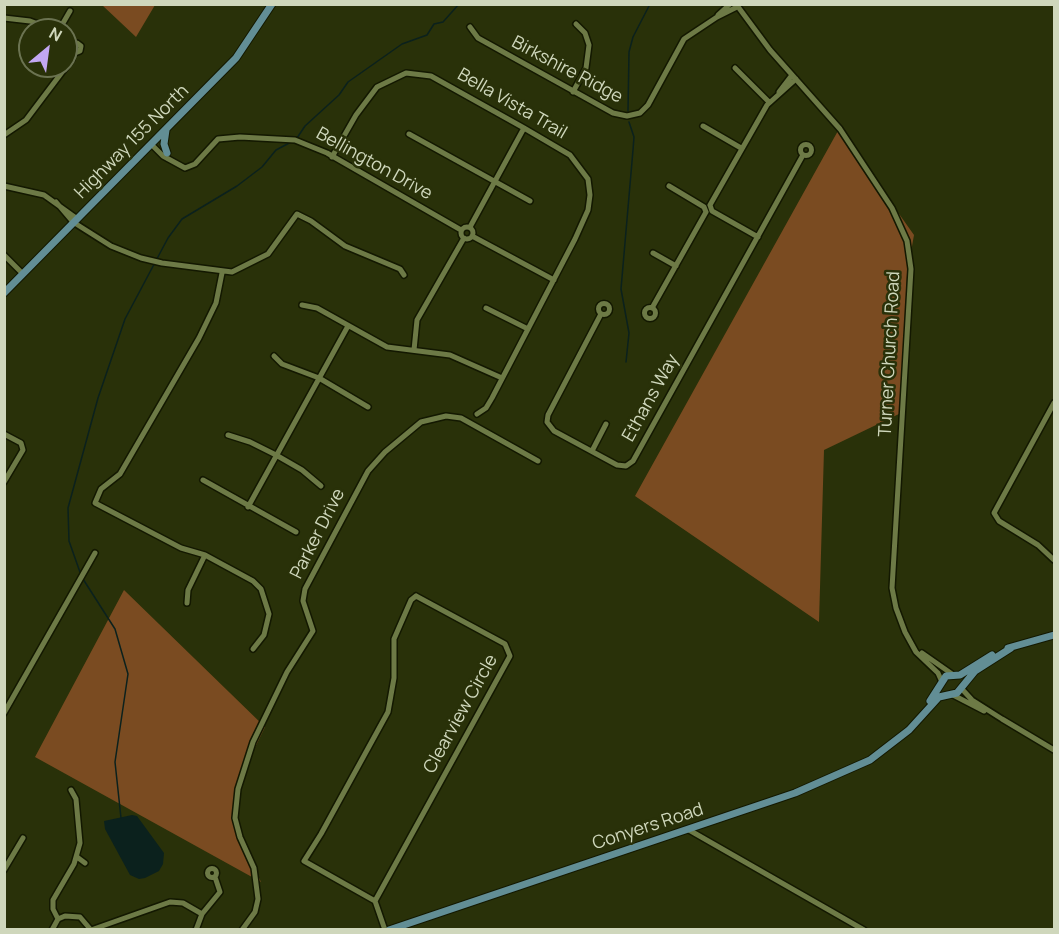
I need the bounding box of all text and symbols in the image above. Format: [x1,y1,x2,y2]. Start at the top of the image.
north arrow [18,18,78,78]
text: N [45,22,66,46]
street label: Birkshire Ridge [508,32,626,108]
street label: Bella Vista Trail [453,64,571,144]
street label: Highway 155 North [70,80,194,204]
street label: Bellington Drive [312,123,436,205]
street label: Turner Church Road [875,271,905,437]
street label: Ethans Way [618,350,684,446]
street label: Parker Drive [286,485,350,583]
street label: Clearview Circle [419,651,503,777]
street label: Conyers Road [590,799,706,855]

